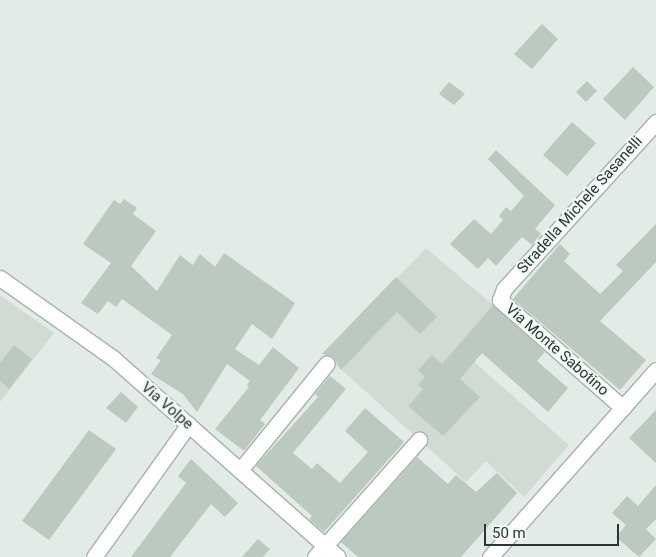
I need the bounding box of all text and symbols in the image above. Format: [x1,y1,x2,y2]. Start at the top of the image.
street label: Stradella Michele Sasanelli [514,133,646,277]
street label: Via Monte Sabotino [502,300,612,400]
street label: Via Volpe [137,379,197,433]
scale bar [486,514,621,546]
text: 50 m [492,524,526,542]

